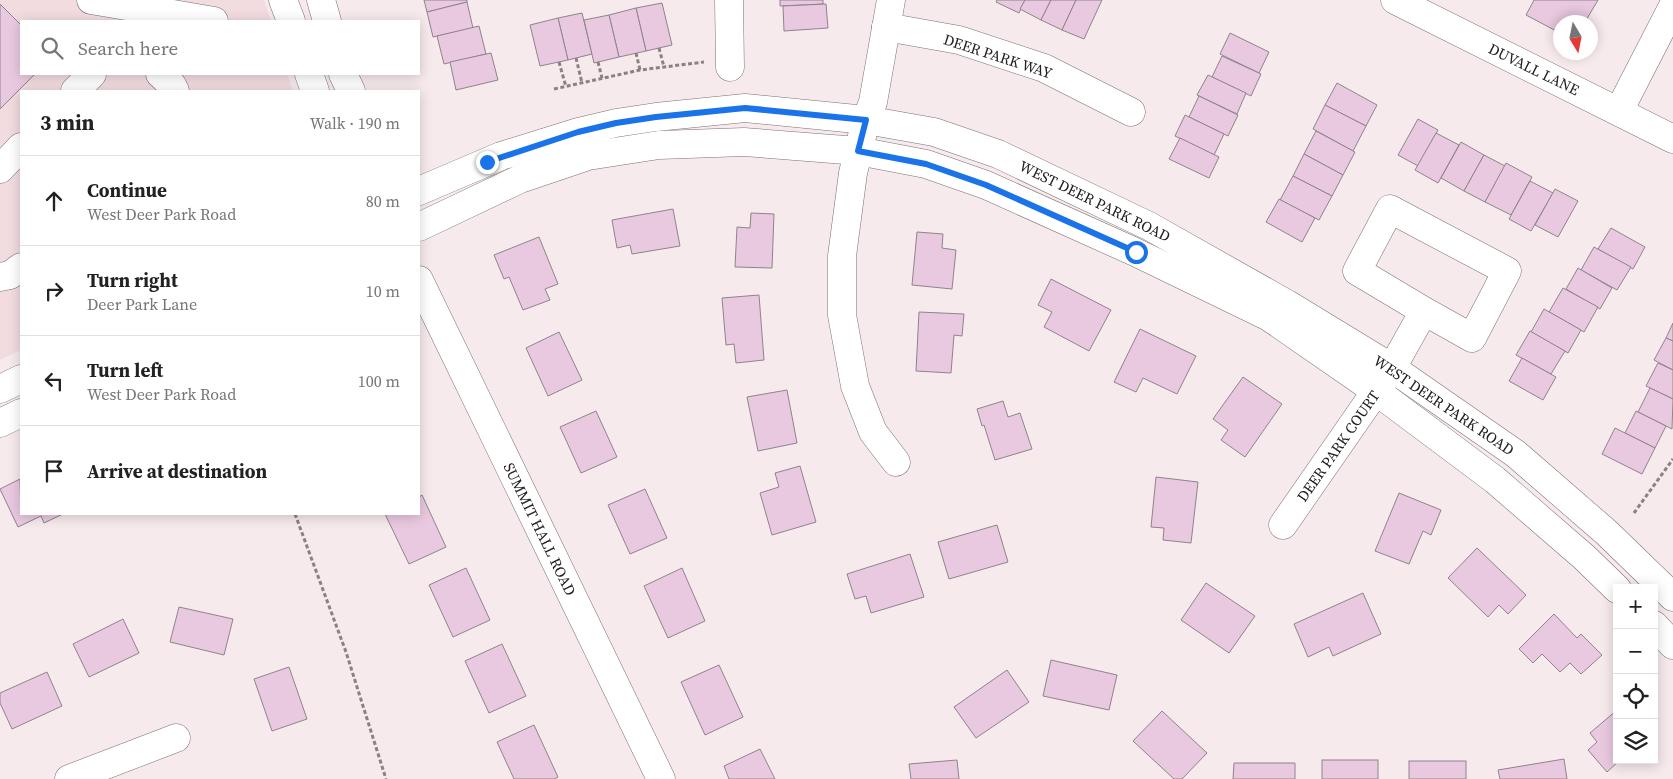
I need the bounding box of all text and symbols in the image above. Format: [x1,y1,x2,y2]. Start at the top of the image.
north arrow [1553,15,1598,60]
search box [20,20,420,75]
street label: DEER PARK WAY [941,29,1055,84]
icon: search [38,34,66,62]
text: Search here [78,35,178,61]
street label: DUVALL LANE [1485,38,1583,100]
text: 3 min [40,108,95,137]
text: Walk · 190 m [310,112,400,134]
route end [476,151,499,174]
street label: WEST DEER PARK ROAD [1016,155,1174,247]
text: Continue [87,177,167,203]
icon: ahead [40,187,68,215]
text: 80 m [366,190,400,212]
text: West Deer Park Road [87,203,236,225]
route start [1125,241,1148,264]
text: Turn right [87,267,178,293]
icon: right [40,277,68,305]
text: 10 m [366,280,400,302]
text: Deer Park Lane [87,293,197,315]
street label: WEST DEER PARK ROAD [1369,350,1519,460]
text: Turn left [87,357,163,383]
icon: left [40,367,68,395]
text: 100 m [358,370,400,392]
text: West Deer Park Road [87,383,236,405]
street label: DEER PARK COURT [1292,386,1384,506]
icon: arrive [40,457,68,485]
text: Arrive at destination [87,458,267,484]
street label: SUMMIT HALL ROAD [499,459,581,599]
map controls [1613,584,1658,764]
button: + [1613,584,1658,629]
button: − [1613,629,1658,674]
button: locate [1613,674,1658,719]
button: layers [1613,719,1658,764]

